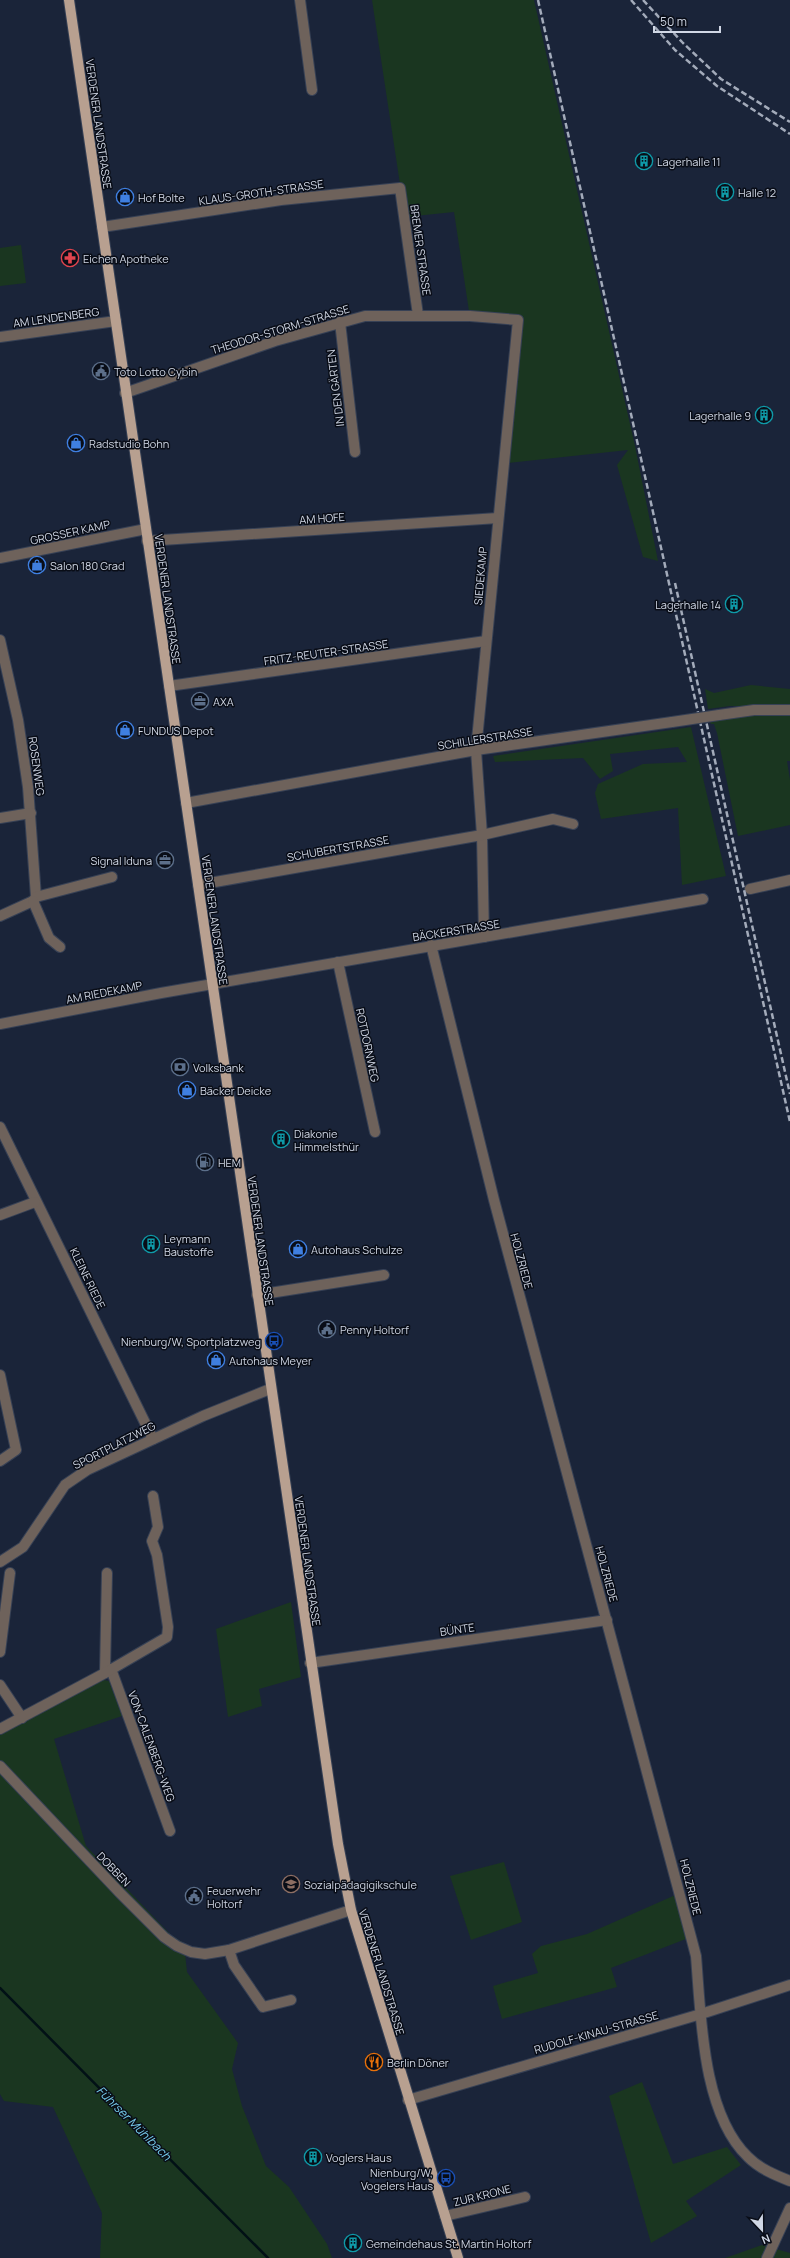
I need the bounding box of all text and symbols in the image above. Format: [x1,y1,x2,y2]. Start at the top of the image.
scale bar [654,8,720,34]
text: 50 m [660,13,687,30]
street label: VERDENER LANDSTRASSE [82,58,116,190]
building icon: Lagerhalle 11 [634,151,654,171]
place label: Lagerhalle 11 [657,154,721,169]
street label: KLAUS-GROTH-STRASSE [198,176,324,208]
building icon: Halle 12 [715,182,735,202]
place label: Halle 12 [738,185,776,200]
shop icon: Hof Bolte [115,187,135,207]
place label: Hof Bolte [138,190,185,205]
street label: BREMER STRASSE [407,204,435,296]
pharmacy icon: Eichen Apotheke [60,248,80,268]
place label: Eichen Apotheke [83,251,169,266]
street label: THEODOR-STORM-STRASSE [209,301,351,357]
street label: AM LENDENBERG [12,304,100,330]
street label: IN DEN GÄRTEN [323,349,347,427]
public building icon: Toto Lotto Cybin [91,361,111,381]
place label: Toto Lotto Cybin [114,364,197,379]
building icon: Lagerhalle 9 [754,405,774,425]
place label: Lagerhalle 9 [689,408,751,423]
shop icon: Radstudio Bohn [66,433,86,453]
place label: Radstudio Bohn [89,436,169,451]
street label: AM HOFE [299,509,345,527]
street label: GROSSER KAMP [29,516,112,548]
street label: VERDENER LANDSTRASSE [151,533,185,665]
street label: SIEDEKAMP [470,546,490,606]
shop icon: Salon 180 Grad [27,555,47,575]
place label: Salon 180 Grad [50,558,124,573]
building icon: Lagerhalle 14 [724,594,744,614]
place label: Lagerhalle 14 [655,597,721,612]
street label: FRITZ-REUTER-STRASSE [263,636,389,668]
office icon: AXA [190,691,210,711]
place label: AXA [213,694,234,709]
shop icon: FUNDUS Depot [115,720,135,740]
place label: FUNDUS Depot [138,723,214,738]
street label: SCHILLERSTRASSE [436,723,534,753]
street label: ROSENWEG [25,736,49,797]
street label: SCHUBERTSTRASSE [286,832,390,864]
office icon: Signal Iduna [155,850,175,870]
place label: Signal Iduna [90,853,152,868]
street label: VERDENER LANDSTRASSE [198,854,232,986]
street label: BÄCKERSTRASSE [411,916,501,944]
street label: AM RIEDEKAMP [65,977,144,1007]
street label: ROTDORNWEG [353,1007,383,1083]
bank icon: Volksbank [170,1057,190,1077]
place label: Volksbank [193,1060,244,1075]
shop icon: Bäcker Deicke [177,1080,197,1100]
place label: Bäcker Deicke [200,1083,272,1098]
place label: Diakonie Himmelsthür [294,1126,359,1154]
building icon: Diakonie Himmelsthür [271,1129,291,1149]
fuel station icon: HEM [195,1152,215,1172]
place label: HEM [218,1155,241,1170]
street label: VERDENER LANDSTRASSE [244,1175,278,1307]
place label: Leymann Baustoffe [164,1231,214,1259]
street label: HOLZRIEDE [507,1231,537,1291]
building icon: Leymann Baustoffe [141,1234,161,1254]
shop icon: Autohaus Schulze [288,1239,308,1259]
place label: Autohaus Schulze [311,1242,403,1257]
street label: KLEINE RIEDE [67,1245,109,1311]
public building icon: Penny Holtorf [317,1319,337,1339]
place label: Penny Holtorf [340,1322,409,1337]
bus stop icon: Nienburg/W, Sportplatzweg [264,1331,284,1351]
place label: Nienburg/W, Sportplatzweg [121,1334,261,1349]
shop icon: Autohaus Meyer [206,1350,226,1370]
place label: Autohaus Meyer [229,1353,312,1368]
street label: SPORTPLATZWEG [70,1418,158,1472]
street label: VERDENER LANDSTRASSE [291,1495,325,1627]
street label: HOLZRIEDE [592,1544,622,1604]
street label: BÜNTE [439,1619,475,1639]
street label: VON-CALENBERG-WEG [125,1689,179,1804]
street label: DOBBEN [94,1848,134,1890]
street label: HOLZRIEDE [677,1857,705,1917]
school or university icon: Sozialpädagigikschule [281,1874,301,1894]
place label: Sozialpädagigikschule [304,1877,417,1892]
place label: Feuerwehr Holtorf [207,1883,261,1911]
public building icon: Feuerwehr Holtorf [184,1886,204,1906]
street label: VERDENER LANDSTRASSE [356,1907,408,2037]
street label: RUDOLF-KINAU-STRASSE [532,2007,660,2057]
restaurant icon: Berlin Döner [364,2052,384,2072]
place label: Berlin Döner [387,2055,449,2070]
water label: Führser Mühlbach [93,2082,176,2165]
building icon: Voglers Haus [303,2147,323,2167]
place label: Voglers Haus [326,2150,392,2165]
place label: Nienburg/W, Vogelers Haus [361,2165,433,2193]
bus stop icon: Nienburg/W, Vogelers Haus [436,2168,456,2188]
street label: ZUR KRONE [452,2181,512,2209]
north arrow [742,2210,782,2250]
text: N [759,2231,772,2248]
building icon: Gemeindehaus St. Martin Holtorf [343,2233,363,2253]
place label: Gemeindehaus St. Martin Holtorf [366,2236,531,2251]

